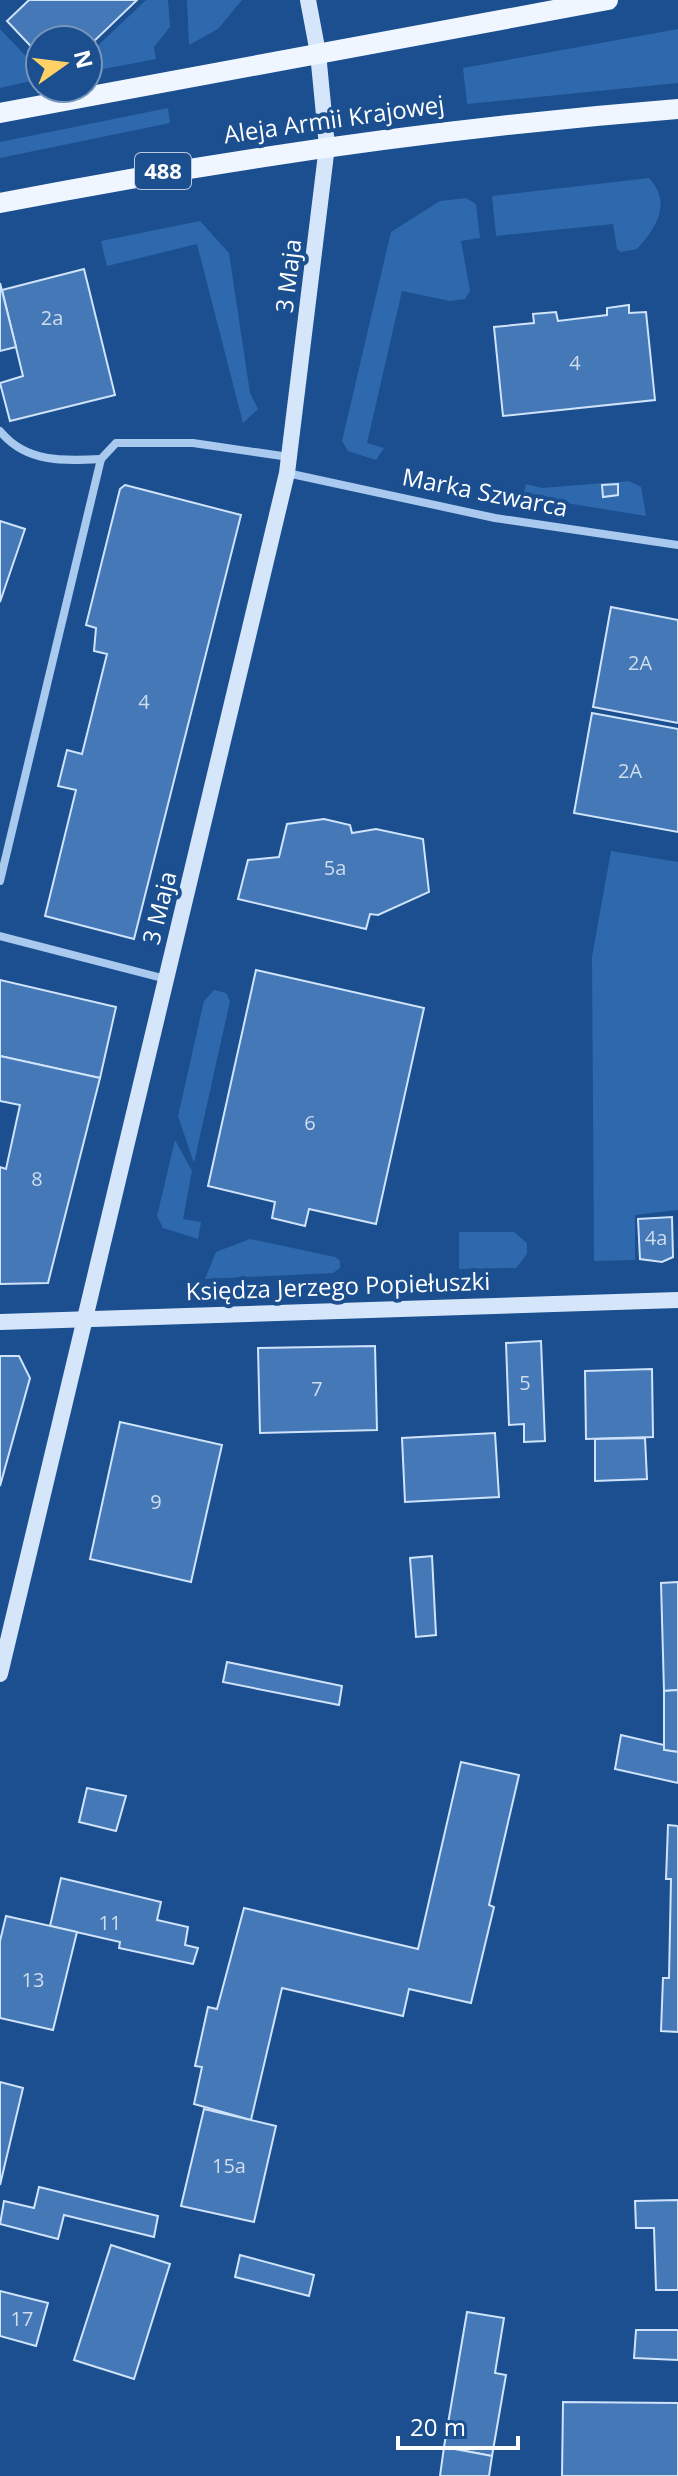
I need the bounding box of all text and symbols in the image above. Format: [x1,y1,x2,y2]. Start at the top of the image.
north arrow [24,24,104,104]
text: N [68,47,101,71]
street label: Aleja Armii Krajowej [221,87,446,150]
road number: 488 [135,153,191,189]
street label: 3 Maja [267,237,308,315]
house number: 2a [41,304,63,331]
house number: 4 [569,349,581,376]
street label: Marka Szwarca [400,459,571,524]
house number: 2A [628,649,652,676]
house number: 4 [138,688,150,715]
house number: 2A [618,757,642,784]
house number: 5a [324,854,346,881]
street label: 3 Maja [134,868,184,948]
house number: 6 [304,1109,316,1136]
house number: 8 [31,1165,43,1192]
house number: 4a [645,1224,667,1251]
street label: Księdza Jerzego Popiełuszki [185,1264,491,1307]
house number: 5 [519,1369,531,1396]
house number: 7 [311,1375,323,1402]
house number: 9 [150,1488,162,1515]
house number: 11 [99,1909,121,1936]
house number: 13 [22,1966,44,1993]
house number: 15a [212,2152,246,2179]
house number: 17 [11,2305,33,2332]
scale bar [398,2400,518,2450]
text: 20 m [410,2410,466,2443]

